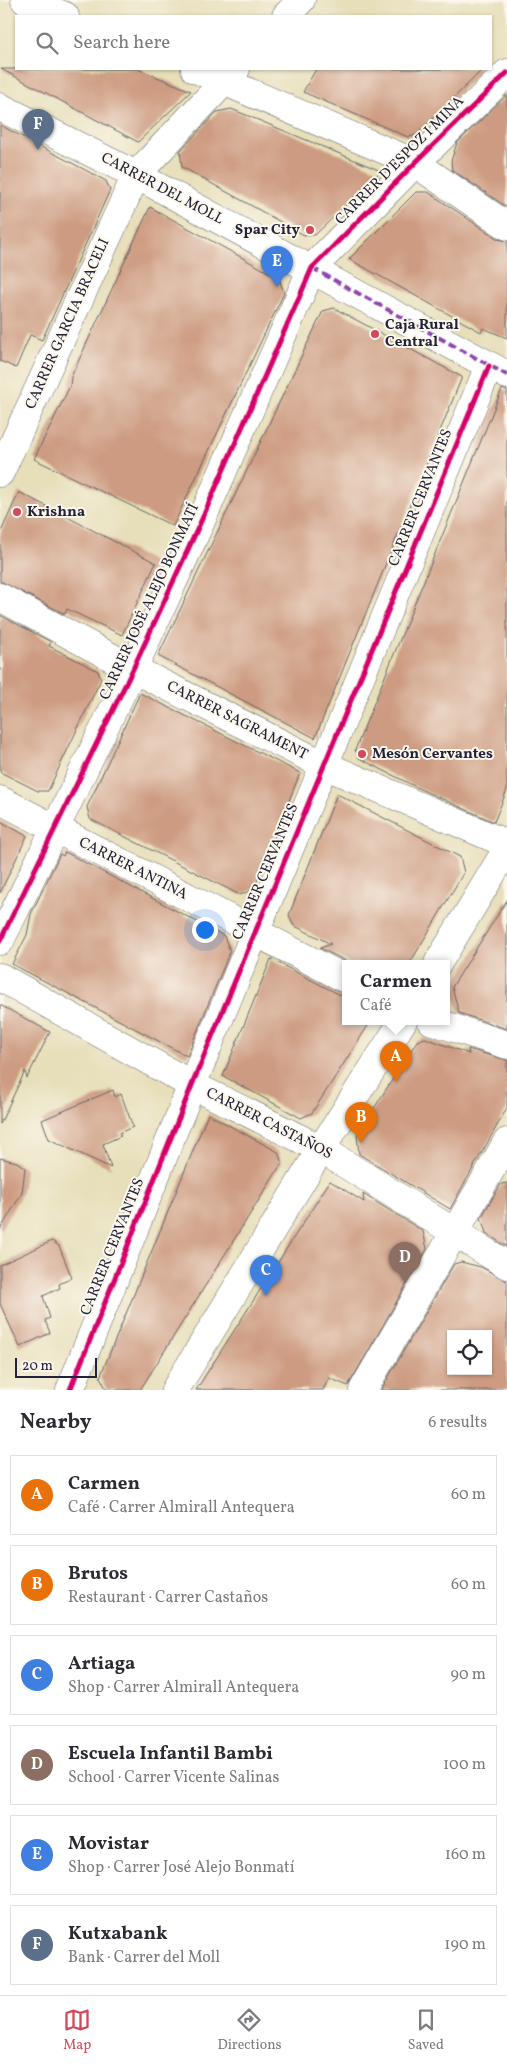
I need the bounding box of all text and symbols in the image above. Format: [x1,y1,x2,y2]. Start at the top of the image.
search box [15,15,492,70]
icon: search [33,29,61,57]
text: Search here [73,30,170,56]
street label: CARRER D'ESPOZ I MINA [331,91,470,230]
pin: F [22,109,54,150]
street label: CARRER DEL MOLL [97,148,227,230]
place label: Spar City [235,220,301,241]
marker: Spar City [304,224,316,236]
street label: CARRER GARCIA BRACELI [21,235,115,413]
pin: E [261,246,293,287]
place label: Caja Rural Central [385,315,459,353]
marker: Caja Rural Central [369,328,381,340]
street label: CARRER CERVANTES [384,426,458,570]
street label: CARRER JOSÉ ALEJO BONMATÍ [95,500,205,704]
place label: Krishna [27,502,85,523]
marker: Krishna [11,506,23,518]
street label: CARRER SAGRAMENT [163,676,311,766]
place label: Mesón Cervantes [372,744,493,765]
marker: Mesón Cervantes [356,748,368,760]
street label: CARRER CERVANTES [228,800,304,944]
street label: CARRER ANTINA [75,832,191,906]
your location [192,917,218,943]
popup [342,960,450,1025]
text: Carmen [360,969,432,995]
text: Café [360,995,392,1017]
pin: A [380,1041,412,1082]
street label: CARRER CASTAÑOS [202,1083,336,1165]
pin: B [345,1102,377,1143]
street label: CARRER CERVANTES [76,1175,150,1319]
pin: D [389,1242,421,1283]
pin: C [250,1255,282,1296]
map controls [447,1330,492,1375]
button: locate [447,1330,492,1375]
scale bar [15,1355,98,1378]
text: 20 m [22,1357,53,1376]
text: Nearby [20,1408,91,1437]
text: 6 results [428,1412,487,1434]
text: Carmen [68,1471,140,1497]
text: A [31,1484,43,1506]
text: 60 m [451,1484,486,1506]
text: Café · Carrer Almirall Antequera [68,1497,295,1519]
text: Brutos [68,1561,128,1587]
text: B [32,1574,42,1596]
text: 60 m [451,1574,486,1596]
text: Restaurant · Carrer Castaños [68,1587,268,1609]
text: Artiaga [68,1651,135,1677]
text: C [32,1664,42,1686]
text: 90 m [450,1664,486,1686]
text: Shop · Carrer Almirall Antequera [68,1677,299,1699]
text: Escuela Infantil Bambi [68,1741,273,1767]
text: D [31,1754,43,1776]
text: 100 m [443,1754,486,1776]
text: School · Carrer Vicente Salinas [68,1767,279,1789]
text: Movistar [68,1831,149,1857]
text: E [32,1844,42,1866]
text: 160 m [445,1844,486,1866]
text: Shop · Carrer José Alejo Bonmatí [68,1857,295,1879]
text: Kutxabank [68,1921,167,1947]
text: F [32,1934,42,1956]
text: 190 m [444,1934,486,1956]
text: Bank · Carrer del Moll [68,1947,220,1969]
tab: Map [63,2006,91,2055]
tab: Directions [217,2006,282,2055]
tab: Saved [408,2006,444,2055]

